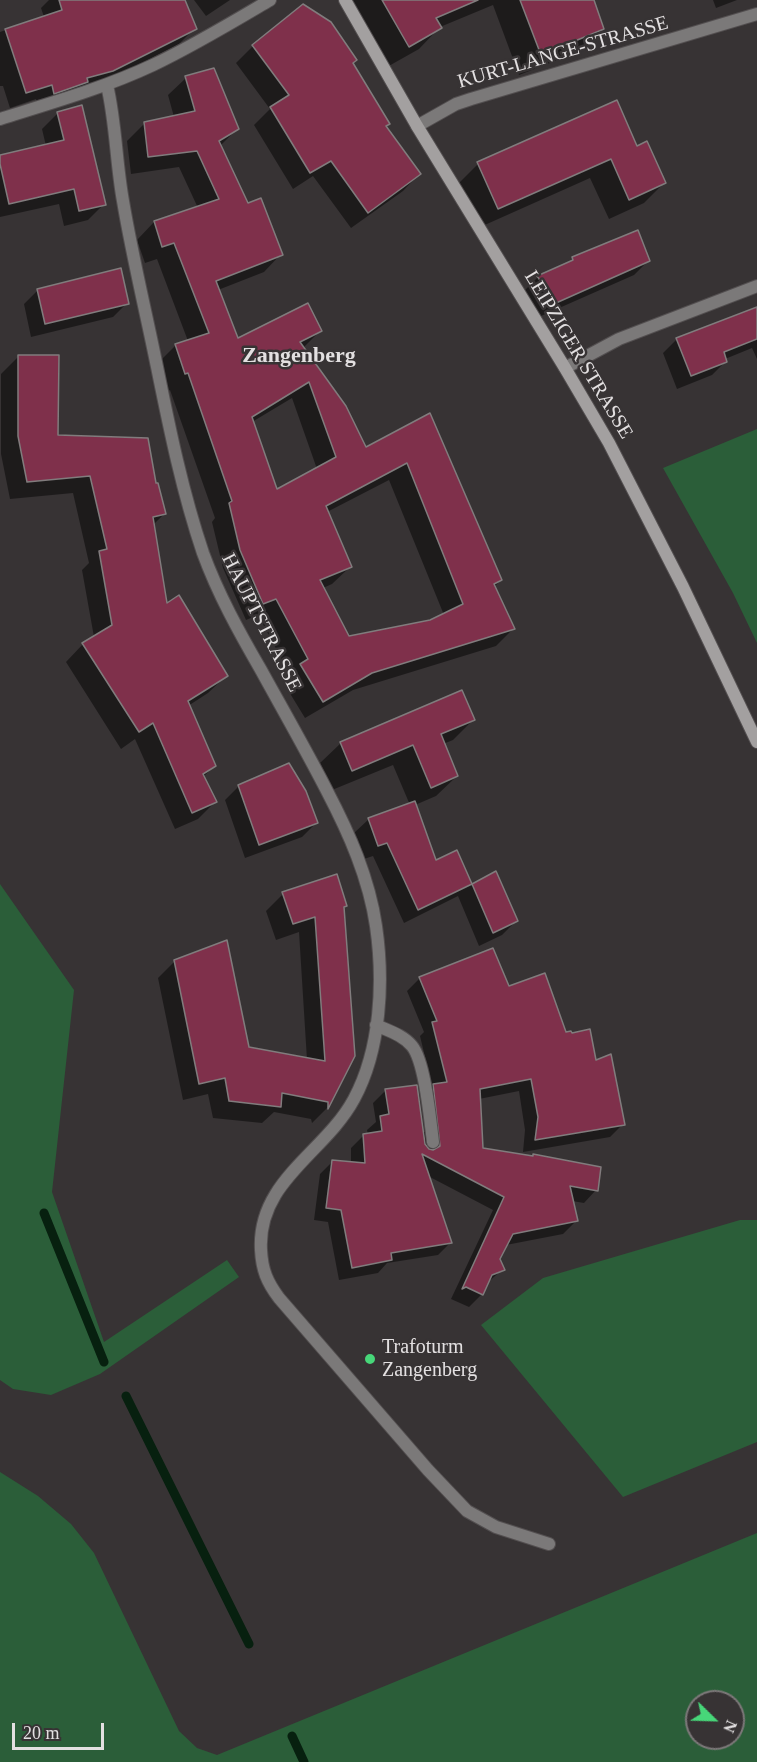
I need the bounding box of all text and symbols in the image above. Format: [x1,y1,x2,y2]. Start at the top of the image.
street label: KURT-LANGE-STRASSE [455,11,671,95]
street label: LEIPZIGER STRASSE [518,267,638,443]
district label: Zangenberg [242,343,356,369]
street label: HAUPTSTRASSE [216,550,306,696]
place label: Trafoturm Zangenberg [382,1336,477,1383]
marker: Trafoturm Zangenberg [363,1352,377,1366]
north arrow [685,1690,745,1750]
scale bar [15,1711,106,1749]
text: N [720,1718,740,1735]
text: 20 m [23,1723,60,1743]

